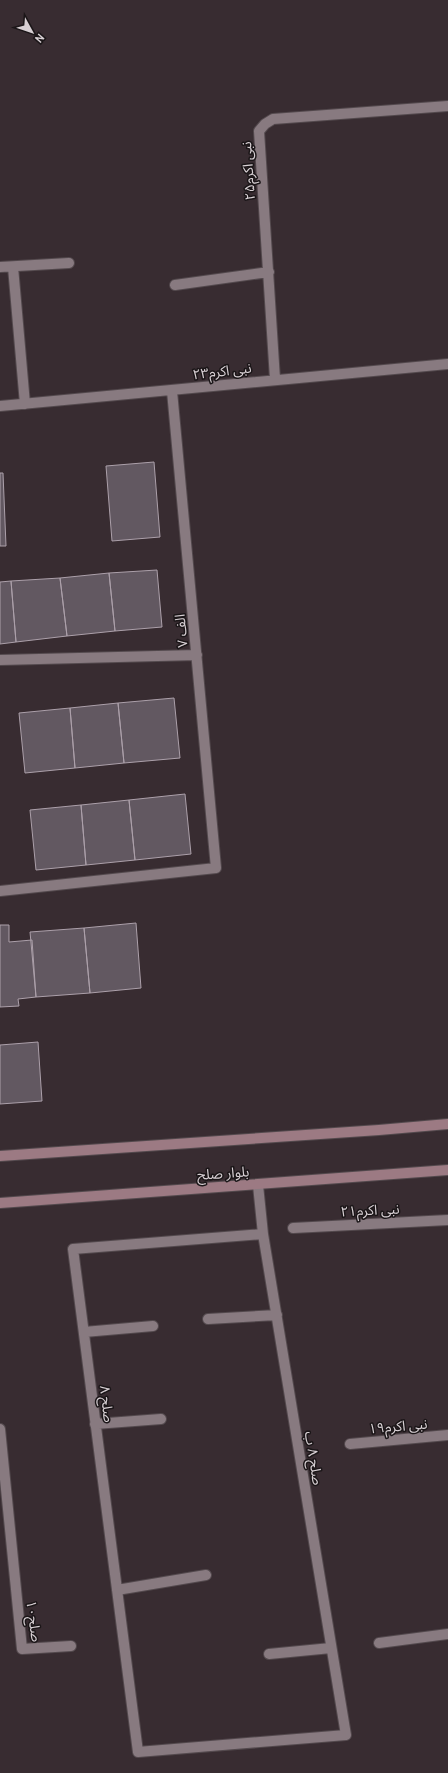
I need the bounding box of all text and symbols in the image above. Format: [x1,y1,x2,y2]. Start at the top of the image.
north arrow [12,12,52,52]
text: N [31,30,47,45]
street label: نبی اکرم۲۵ [239,141,261,201]
street label: نبی اکرم۲۳ [192,360,253,386]
street label: ۷ الف [173,613,192,648]
street label: بلوار صلح [196,1164,250,1186]
street label: نبی اکرم۲۱ [340,1201,400,1223]
street label: ۸ صلح [94,1385,116,1424]
street label: نبی اکرم۱۹ [368,1416,429,1440]
street label: صلح ۸ ب [299,1430,325,1487]
street label: صلح۱۰ [20,1599,44,1644]

